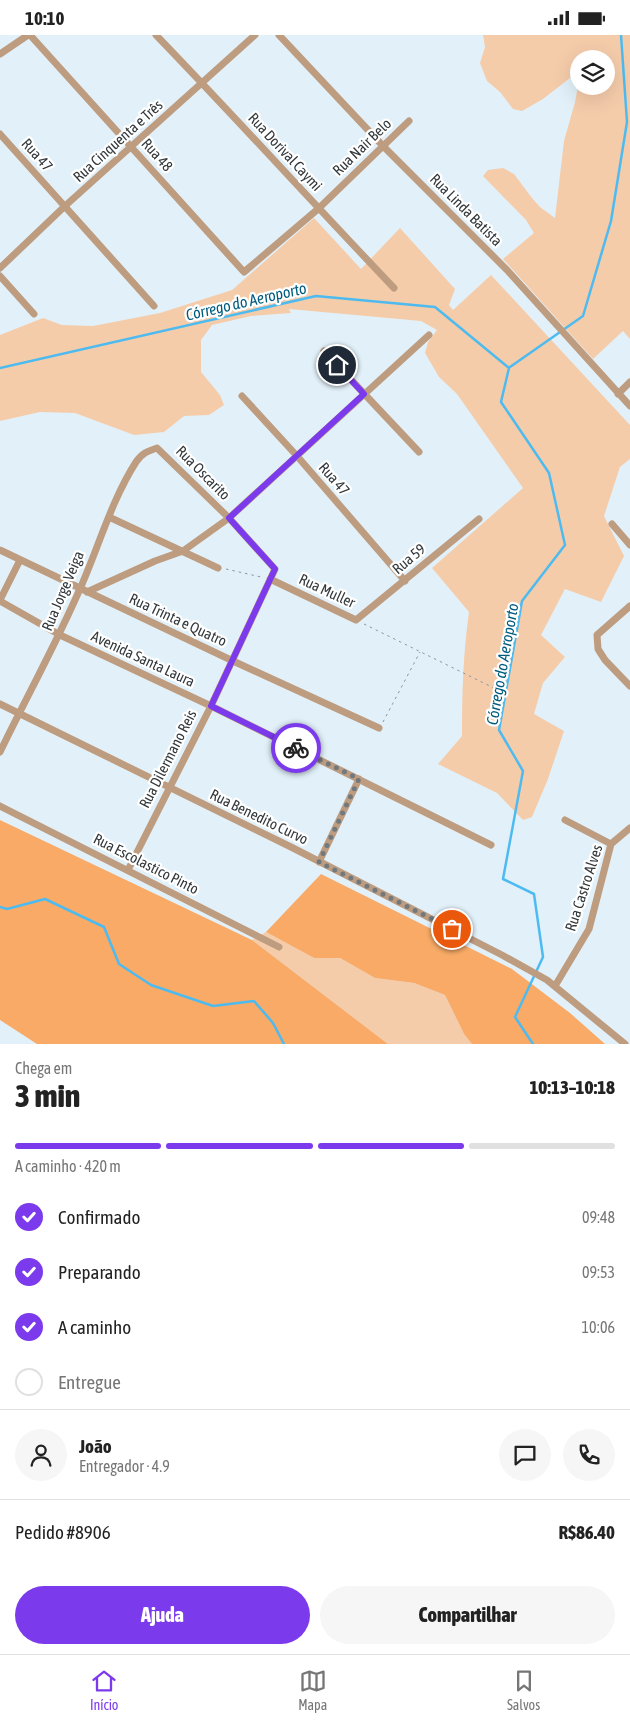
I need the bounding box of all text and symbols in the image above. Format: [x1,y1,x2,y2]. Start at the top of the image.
text: 10:10 [25,7,64,29]
map controls [570,50,615,95]
button: layers [570,50,615,95]
street label: Rua Cinquenta e Três [70,96,166,185]
street label: Rua Dorival Caymi [245,109,326,194]
street label: Rua Nair Belo [329,115,394,179]
street label: Rua 47 [18,135,56,174]
street label: Rua 48 [138,135,176,174]
street label: Rua Linda Batista [427,170,506,249]
water label: Córrego do Aeroporto [184,278,308,325]
pin [316,344,358,386]
icon: home [323,351,351,379]
street label: Rua Oscarito [173,442,234,503]
street label: Rua 47 [316,459,353,499]
street label: Rua 59 [389,540,429,577]
street label: Rua Jorge Veiga [38,548,87,633]
street label: Rua Muller [296,570,359,611]
street label: Rua Trinta e Quatro [127,590,230,650]
water label: Córrego do Aeroporto [482,602,523,726]
street label: Avenida Santa Laura [89,627,198,690]
street label: Rua Dilermano Reis [135,707,200,811]
courier [271,723,321,773]
icon: bike [282,734,310,762]
street label: Rua Benedito Curvo [207,785,311,848]
street label: Rua Escolastico Pinto [91,830,202,897]
street label: Rua Castro Alves [562,842,606,933]
pin [431,908,473,950]
icon: bag [438,915,466,943]
text: Chega em [15,1059,72,1077]
text: 10:13–10:18 [529,1076,615,1098]
text: 3 min [15,1077,80,1114]
text: A caminho · 420 m [15,1157,121,1175]
icon: check [15,1203,43,1231]
text: Confirmado [58,1206,140,1228]
text: 09:48 [582,1208,615,1226]
icon: check [15,1258,43,1286]
text: Preparando [58,1261,141,1283]
text: 09:53 [582,1263,615,1281]
icon: check [15,1313,43,1341]
text: A caminho [58,1316,131,1338]
text: 10:06 [581,1318,615,1336]
text: Entregue [58,1371,121,1393]
button: person [15,1429,67,1481]
button: chat [499,1429,551,1481]
button: phone [563,1429,615,1481]
text: João [79,1435,112,1457]
text: Entregador · 4.9 [79,1457,170,1475]
text: Pedido #8906 [15,1521,111,1543]
text: R$86.40 [558,1521,615,1543]
button: Ajuda [15,1586,310,1644]
button: Compartilhar [320,1586,615,1644]
tab: Início [90,1667,118,1713]
tab: Mapa [298,1667,327,1713]
tab: Salvos [507,1667,540,1713]

